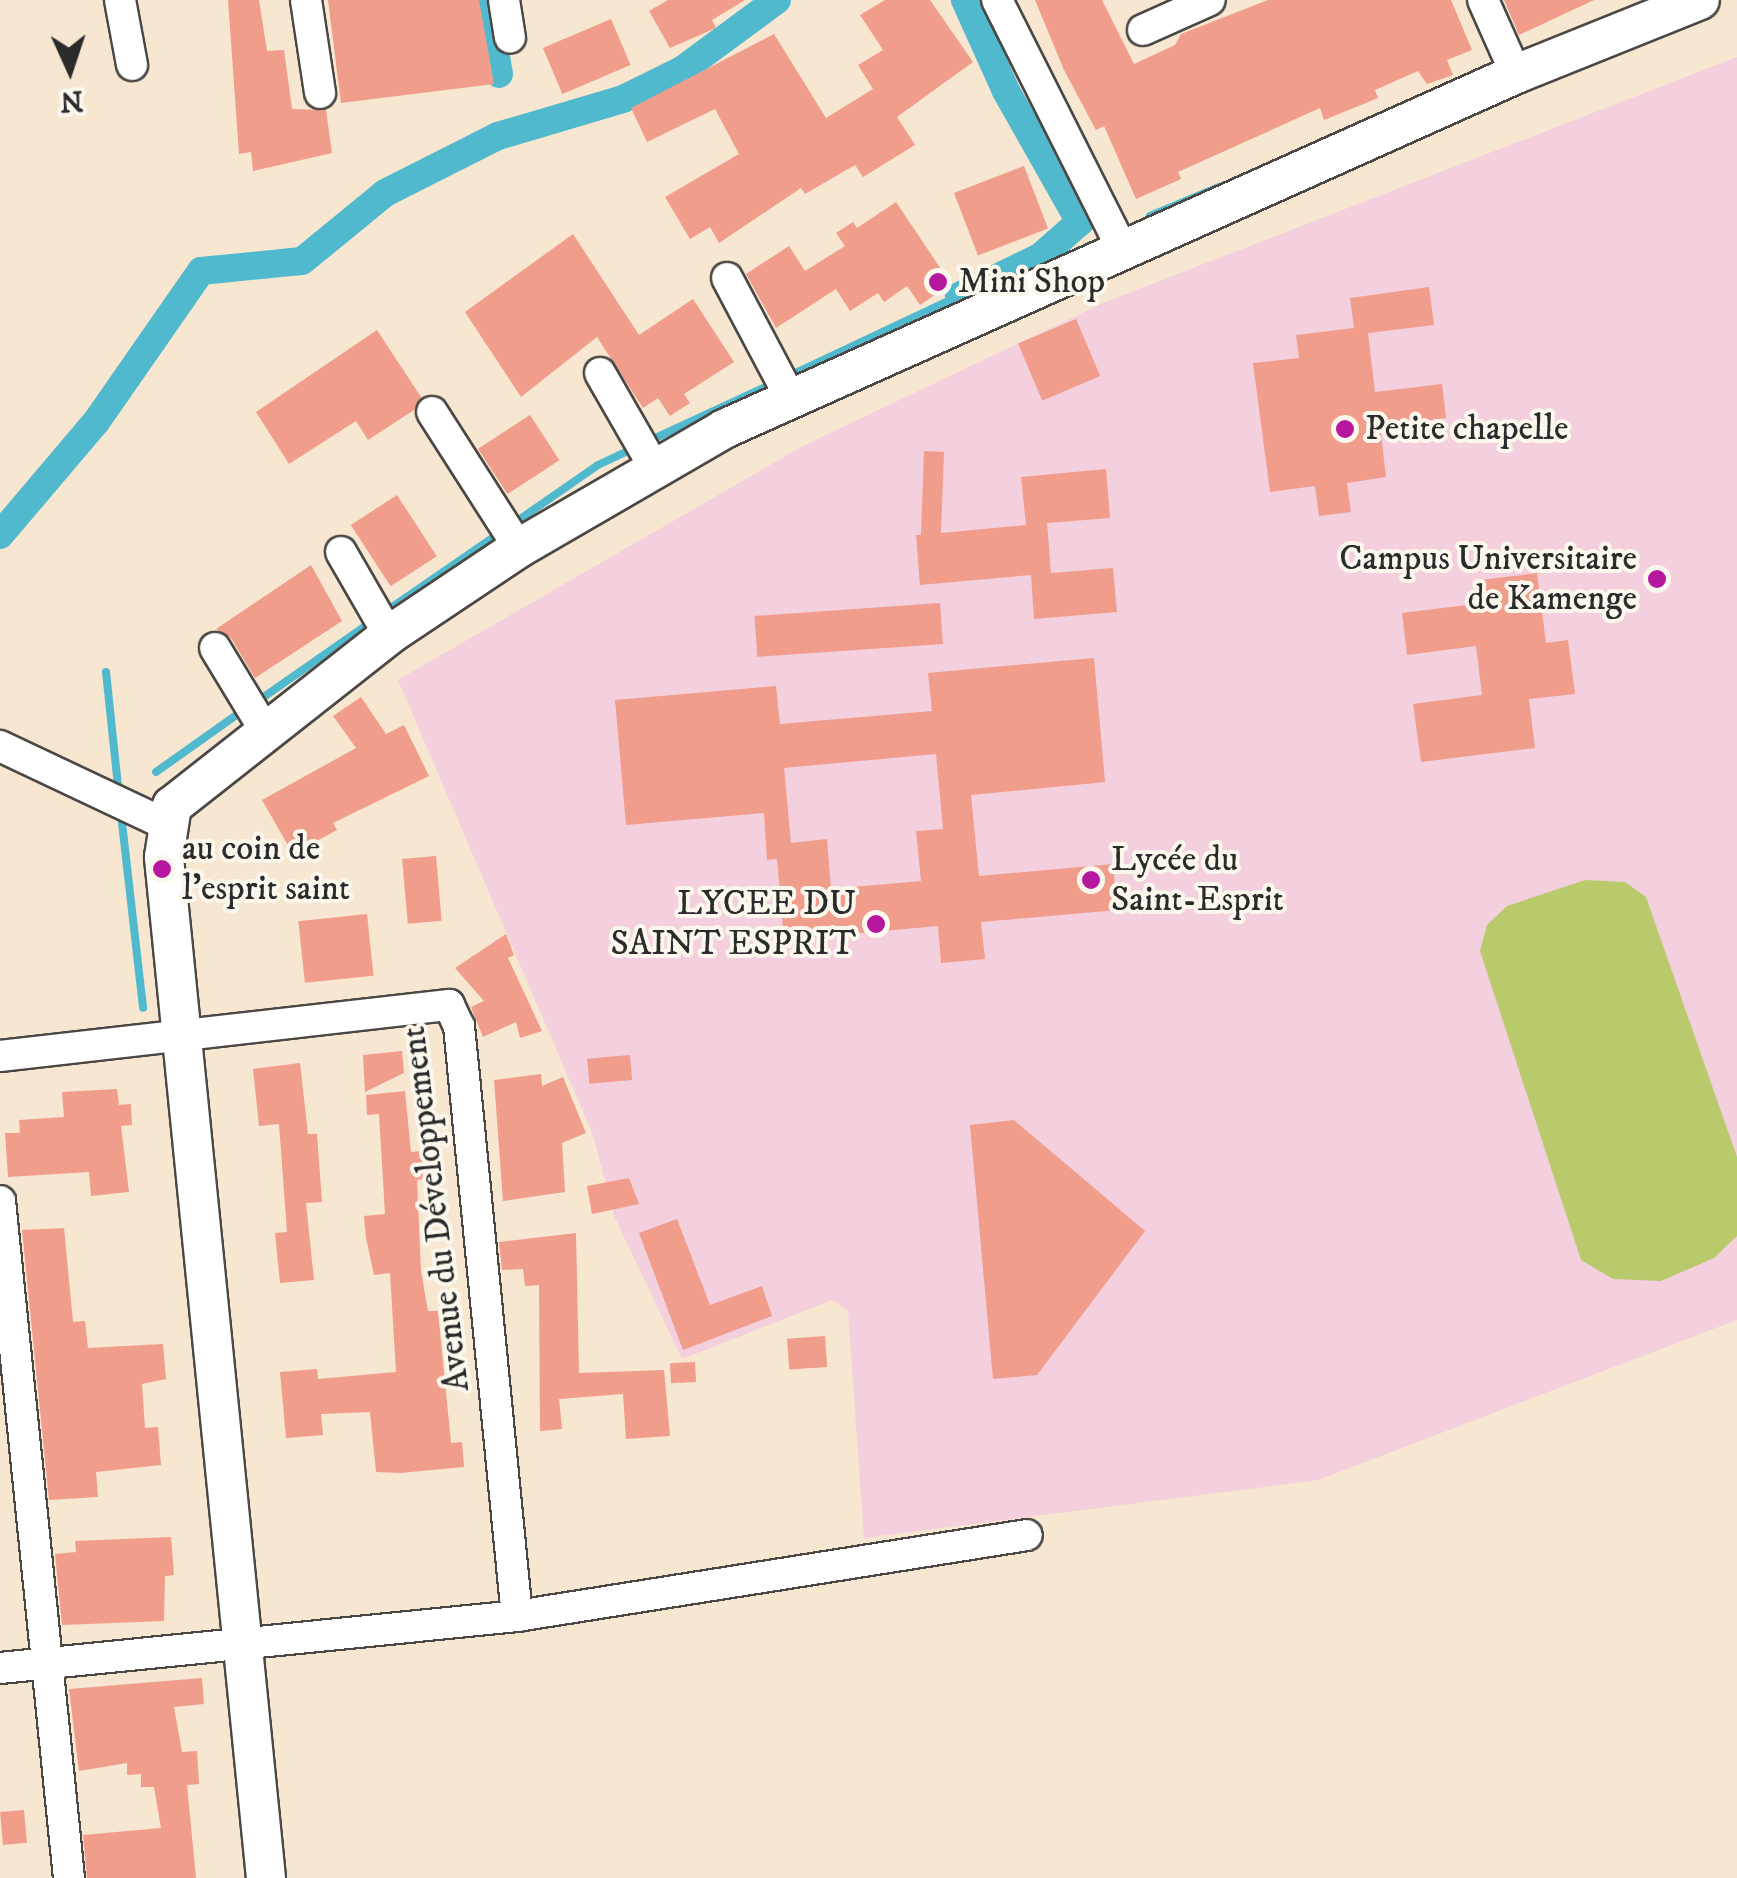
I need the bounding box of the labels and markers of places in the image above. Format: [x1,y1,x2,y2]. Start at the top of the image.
place label: Mini Shop [958,261,1105,303]
marker: Mini Shop [927,271,949,293]
place label: Petite chapelle [1365,408,1568,450]
marker: Petite chapelle [1334,418,1356,440]
place label: Campus Universitaire de Kamenge [1339,538,1637,620]
marker: Campus Universitaire de Kamenge [1646,568,1668,590]
place label: au coin de l'esprit saint [182,828,350,910]
place label: Lycée du Saint-Esprit [1111,839,1284,921]
marker: au coin de l'esprit saint [151,858,173,880]
marker: Lycée du Saint-Esprit [1080,869,1102,891]
place label: LYCEE DU SAINT ESPRIT [611,883,856,965]
marker: LYCEE DU SAINT ESPRIT [865,913,887,935]

